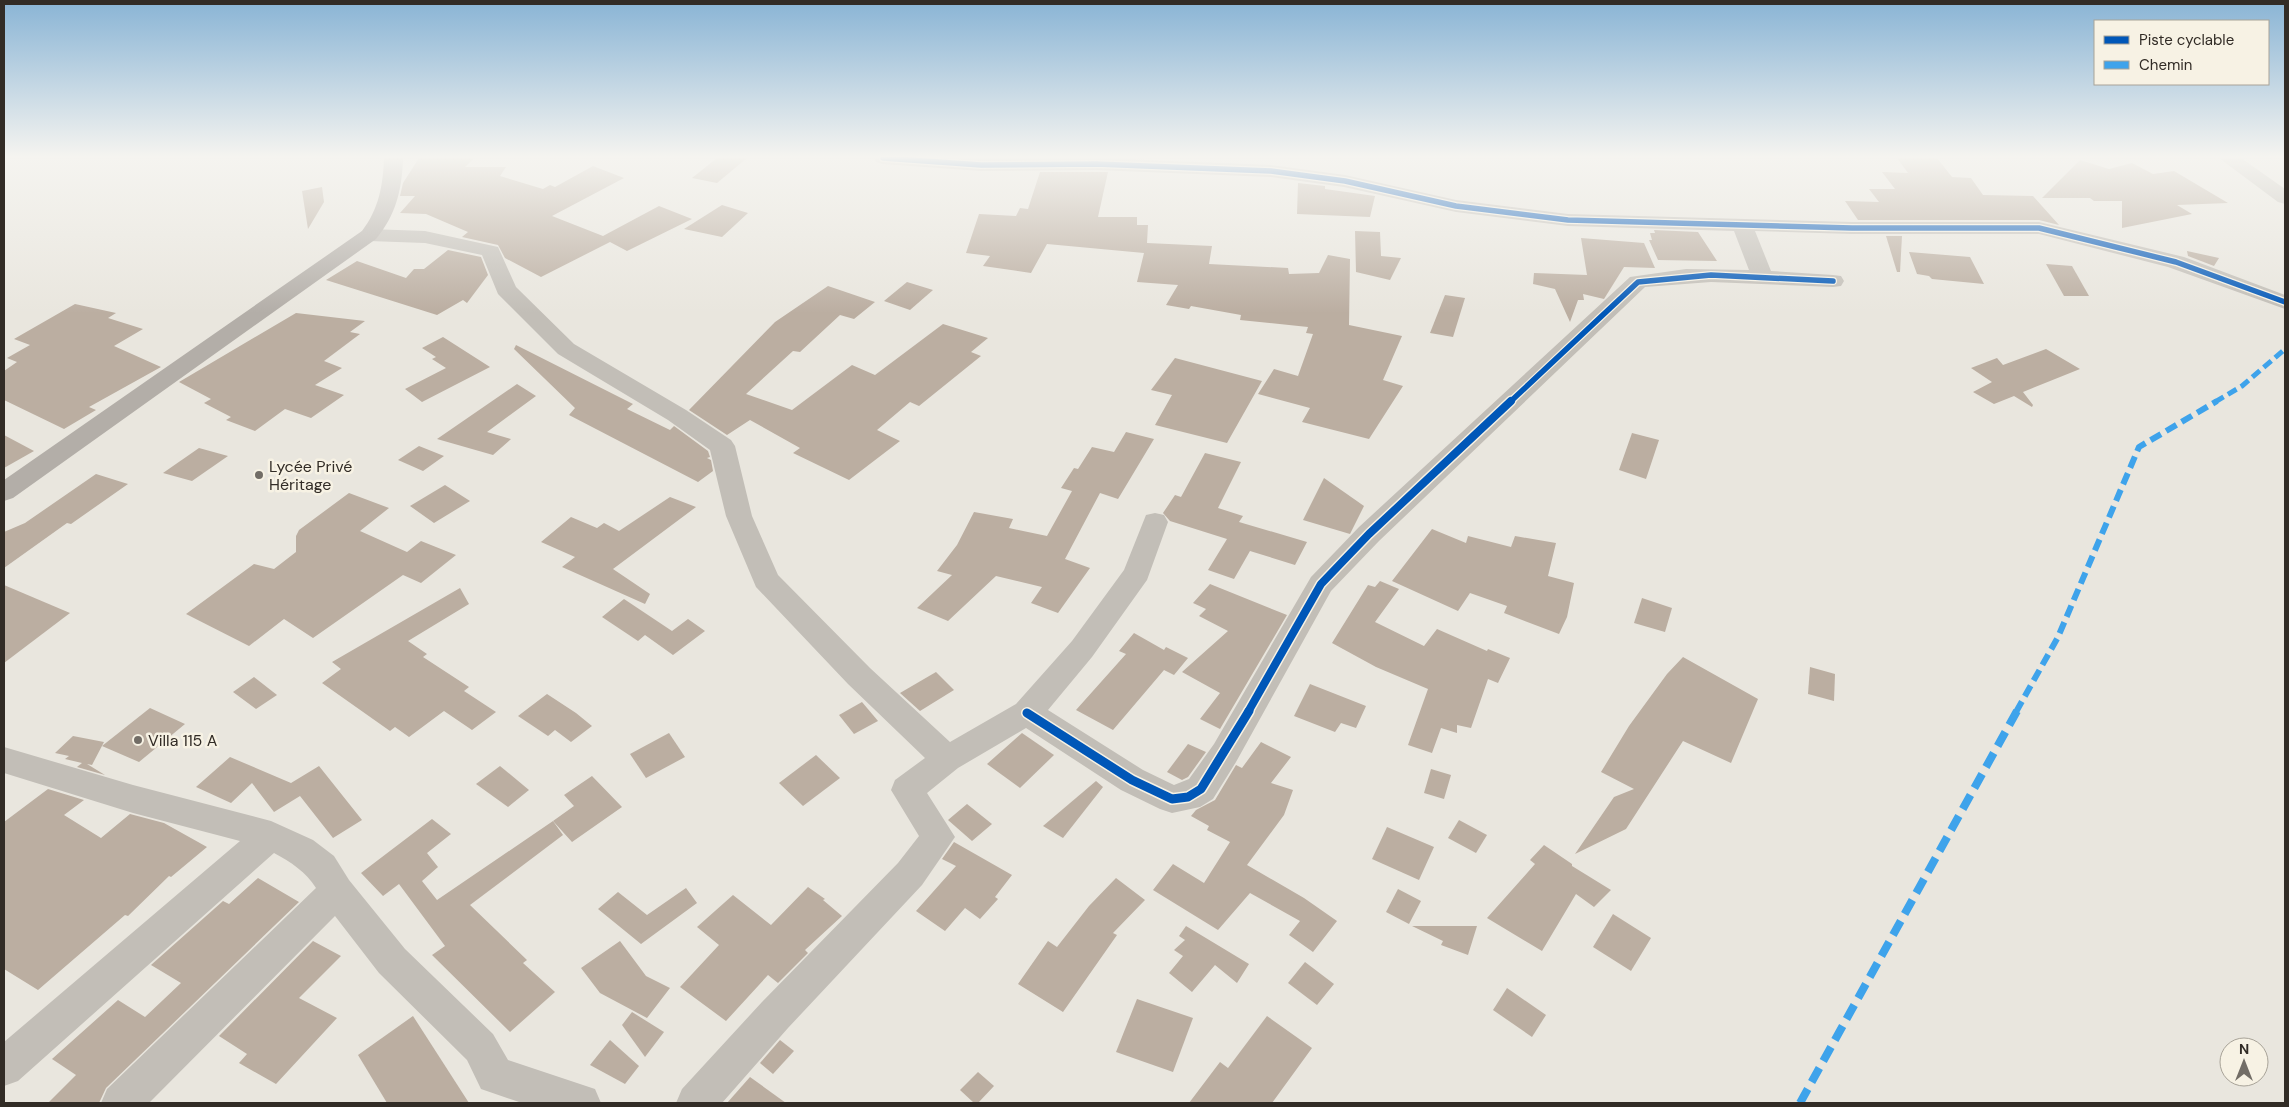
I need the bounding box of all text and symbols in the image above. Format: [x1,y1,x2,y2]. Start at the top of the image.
legend [2094,20,2269,85]
text: Piste cyclable [2139,30,2234,50]
text: Chemin [2139,55,2192,75]
place label: Lycée Privé Héritage [269,456,352,495]
marker: Lycée Privé Héritage [253,469,265,481]
place label: Villa 115 A [148,730,218,751]
marker: Villa 115 A [132,734,144,746]
north arrow [2219,1037,2269,1087]
text: N [2239,1040,2249,1058]

